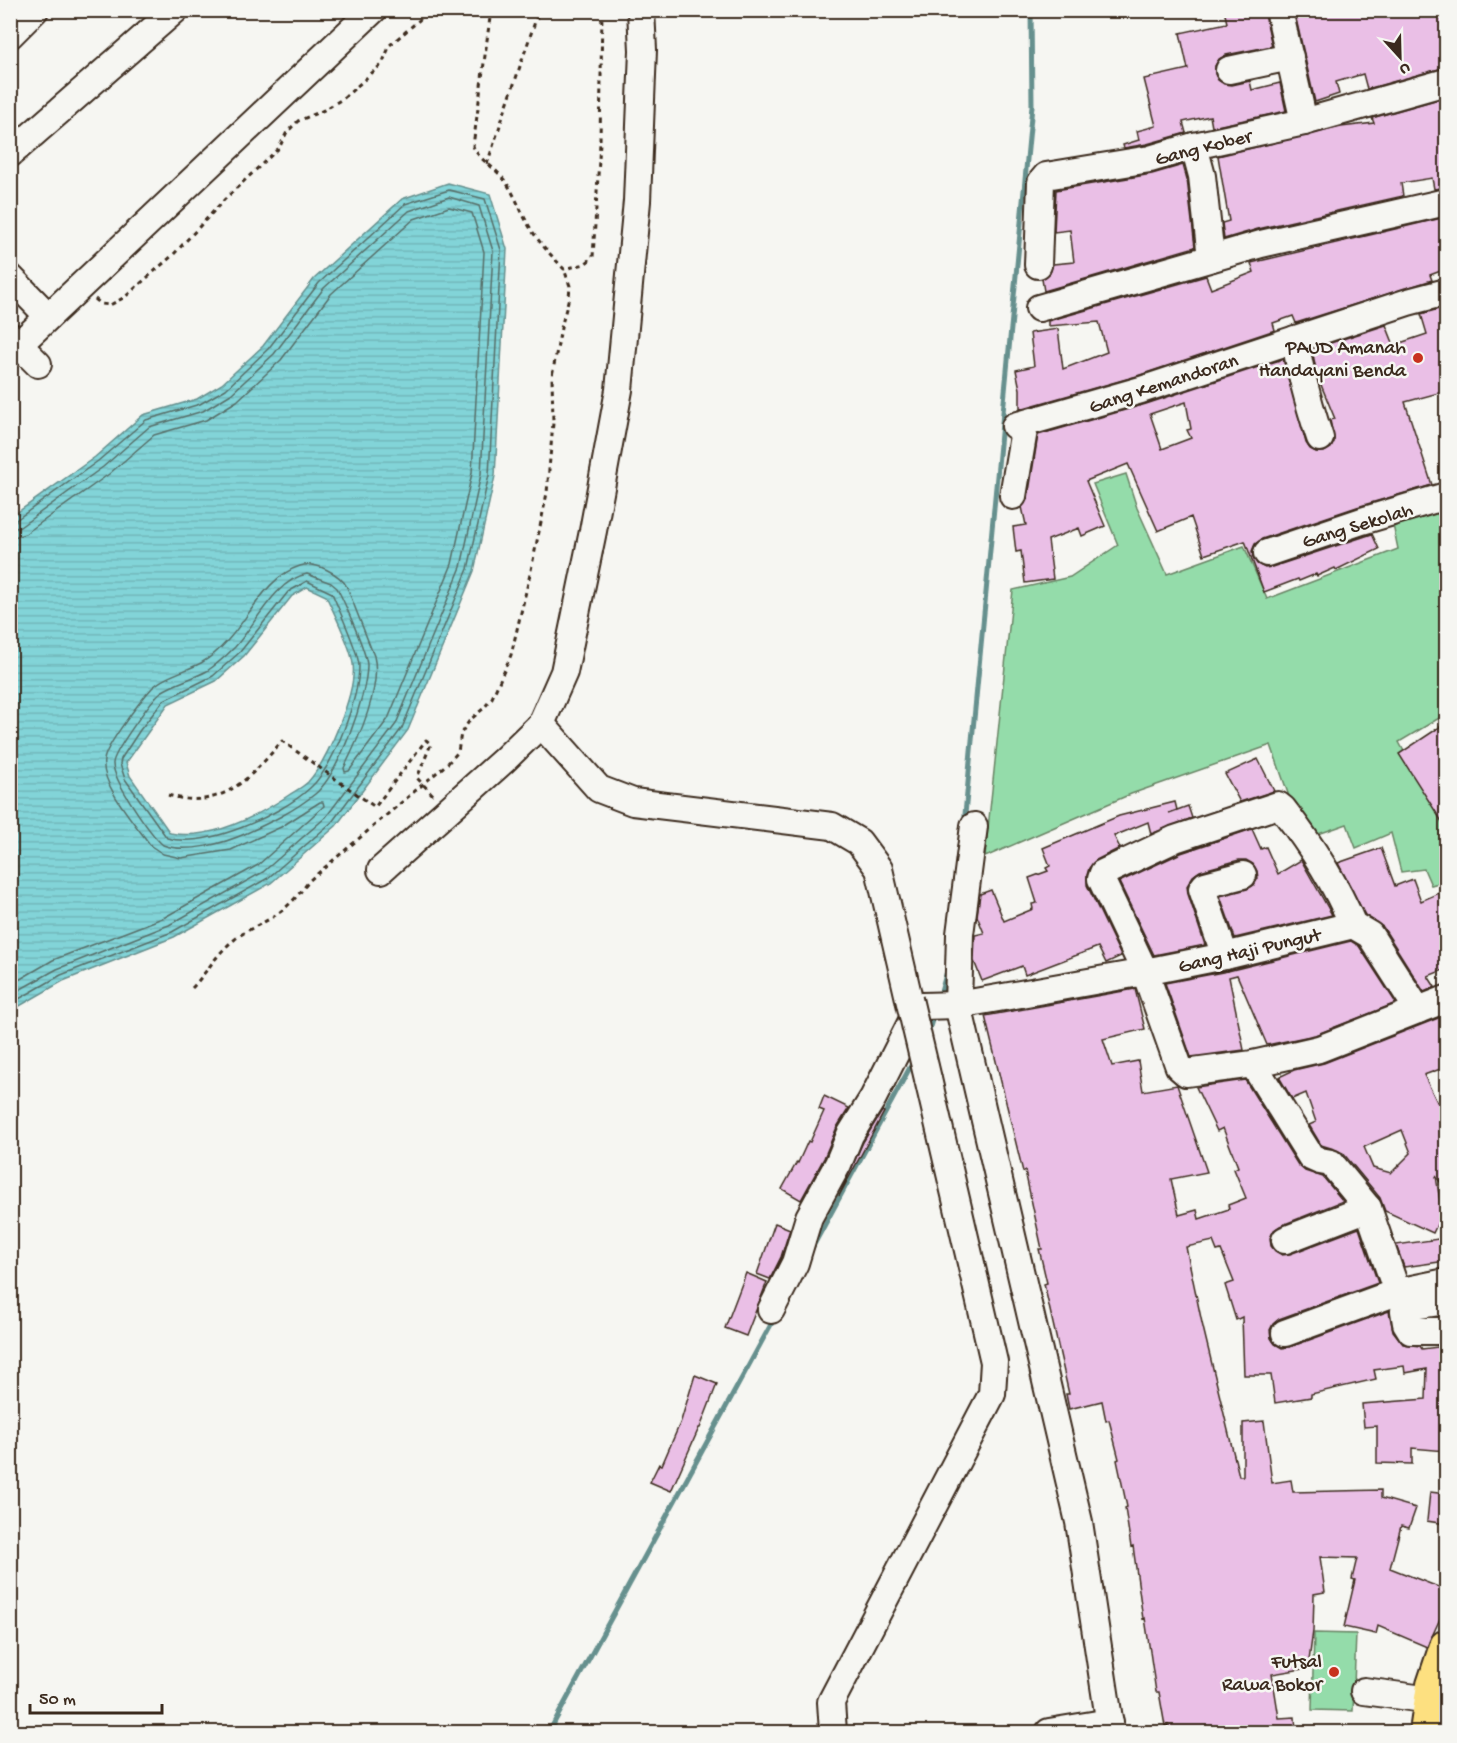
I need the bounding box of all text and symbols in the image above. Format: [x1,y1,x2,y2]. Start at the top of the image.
north arrow [1370,27,1430,87]
text: U [1396,57,1412,78]
street label: Gang Kober [1153,126,1256,172]
place label: PAUD Amanah Handayani Benda [1259,338,1407,384]
street label: Gang Kemandoran [1087,350,1242,420]
marker: PAUD Amanah Handayani Benda [1411,351,1425,365]
street label: Gang Sekolah [1300,500,1416,555]
street label: Gang Haji Pungut [1176,924,1325,980]
place label: Futsal Rawa Bokor [1222,1652,1324,1698]
marker: Futsal Rawa Bokor [1327,1665,1341,1679]
scale bar [30,1677,162,1715]
text: 50 m [39,1690,76,1711]

